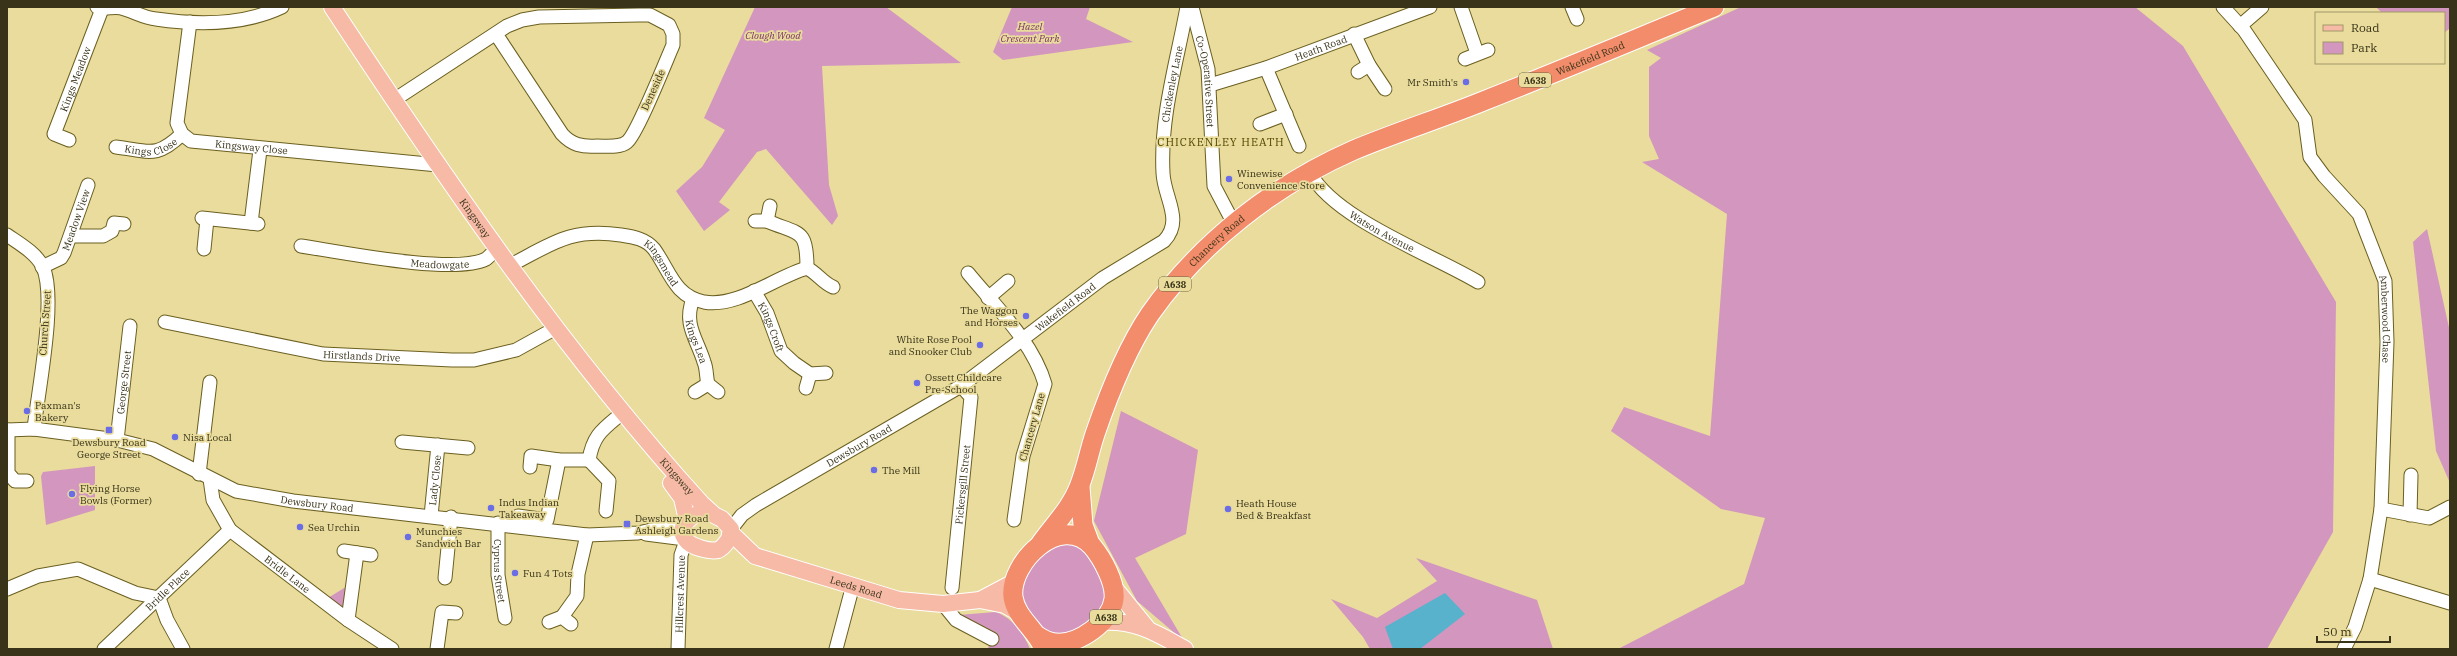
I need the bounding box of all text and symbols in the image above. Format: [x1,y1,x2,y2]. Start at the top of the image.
legend [2315,12,2445,64]
park label: Hazel Crescent Park [1000,20,1060,45]
text: Road [2351,20,2380,35]
park label: Clough Wood [745,29,801,42]
street label: Heath Road [1293,32,1349,63]
street label: Co-Operative Street [1193,34,1218,128]
street label: Wakefield Road [1554,38,1626,78]
text: Park [2351,40,2377,55]
street label: Chickenley Lane [1159,44,1185,123]
street label: Kings Meadow [57,45,94,113]
street label: Deneside [638,67,668,113]
road number: A638 [1519,73,1551,87]
place label: Mr Smith's [1407,76,1458,89]
marker: Mr Smith's [1461,77,1471,87]
street label: Kings Close [124,135,180,158]
district label: CHICKENLEY HEATH [1157,135,1285,149]
street label: Kingsway Close [214,137,288,157]
place label: Winewise Convenience Store [1237,167,1325,192]
marker: Winewise Convenience Store [1224,174,1234,184]
street label: Meadow View [59,187,93,252]
street label: Kingsway [457,196,494,241]
street label: Watson Avenue [1347,208,1417,255]
street label: Chancery Road [1186,212,1247,269]
street label: Kingsmead [642,236,681,289]
street label: Meadowgate [410,256,470,271]
street label: Amberwood Chase [2377,272,2394,363]
road number: A638 [1159,277,1191,291]
street label: Wakefield Road [1032,280,1098,334]
street label: Church Street [36,290,54,356]
street label: Kings Croft [755,299,787,354]
place label: The Waggon and Horses [960,304,1019,329]
marker: The Waggon and Horses [1021,311,1031,321]
street label: Kings Lea [683,318,711,366]
place label: White Rose Pool and Snooker Club [889,333,972,358]
marker: White Rose Pool and Snooker Club [975,340,985,350]
street label: Hirstlands Drive [323,348,401,364]
street label: George Street [113,349,134,415]
place label: Ossett Childcare Pre-School [925,371,1002,396]
marker: Ossett Childcare Pre-School [912,378,922,388]
street label: Chancery Lane [1016,391,1048,463]
place label: Paxman's Bakery [35,399,81,424]
marker: Paxman's Bakery [22,406,32,416]
street label: Dewsbury Road [824,421,894,469]
marker: Dewsbury Road George Street [104,425,114,435]
place label: Nisa Local [183,431,232,444]
marker: Nisa Local [170,432,180,442]
place label: Dewsbury Road George Street [72,436,146,461]
street label: Pickersgill Street [952,444,973,525]
street label: Lady Close [426,454,443,506]
street label: Kingsway [657,455,698,498]
place label: The Mill [882,464,920,477]
marker: The Mill [869,465,879,475]
place label: Flying Horse Bowls (Former) [80,482,152,507]
marker: Flying Horse Bowls (Former) [67,489,77,499]
street label: Dewsbury Road [280,492,354,514]
place label: Indus Indian Takeaway [499,496,560,521]
place label: Heath House Bed & Breakfast [1236,497,1312,522]
marker: Indus Indian Takeaway [486,503,496,513]
marker: Heath House Bed & Breakfast [1223,504,1233,514]
place label: Dewsbury Road Ashleigh Gardens [635,512,719,537]
marker: Dewsbury Road Ashleigh Gardens [622,519,632,529]
place label: Sea Urchin [308,521,360,534]
marker: Sea Urchin [295,522,305,532]
place label: Munchies Sandwich Bar [416,525,482,550]
marker: Munchies Sandwich Bar [403,532,413,542]
street label: Cyprus Street [492,539,509,604]
street label: Bridle Lane [262,552,313,595]
street label: Hillcrest Avenue [672,555,687,633]
street label: Bridle Place [142,565,192,613]
place label: Fun 4 Tots [523,567,572,580]
marker: Fun 4 Tots [510,568,520,578]
street label: Leeds Road [828,573,884,601]
road number: A638 [1090,610,1122,624]
scale bar [2317,618,2390,644]
text: 50 m [2323,624,2352,639]

